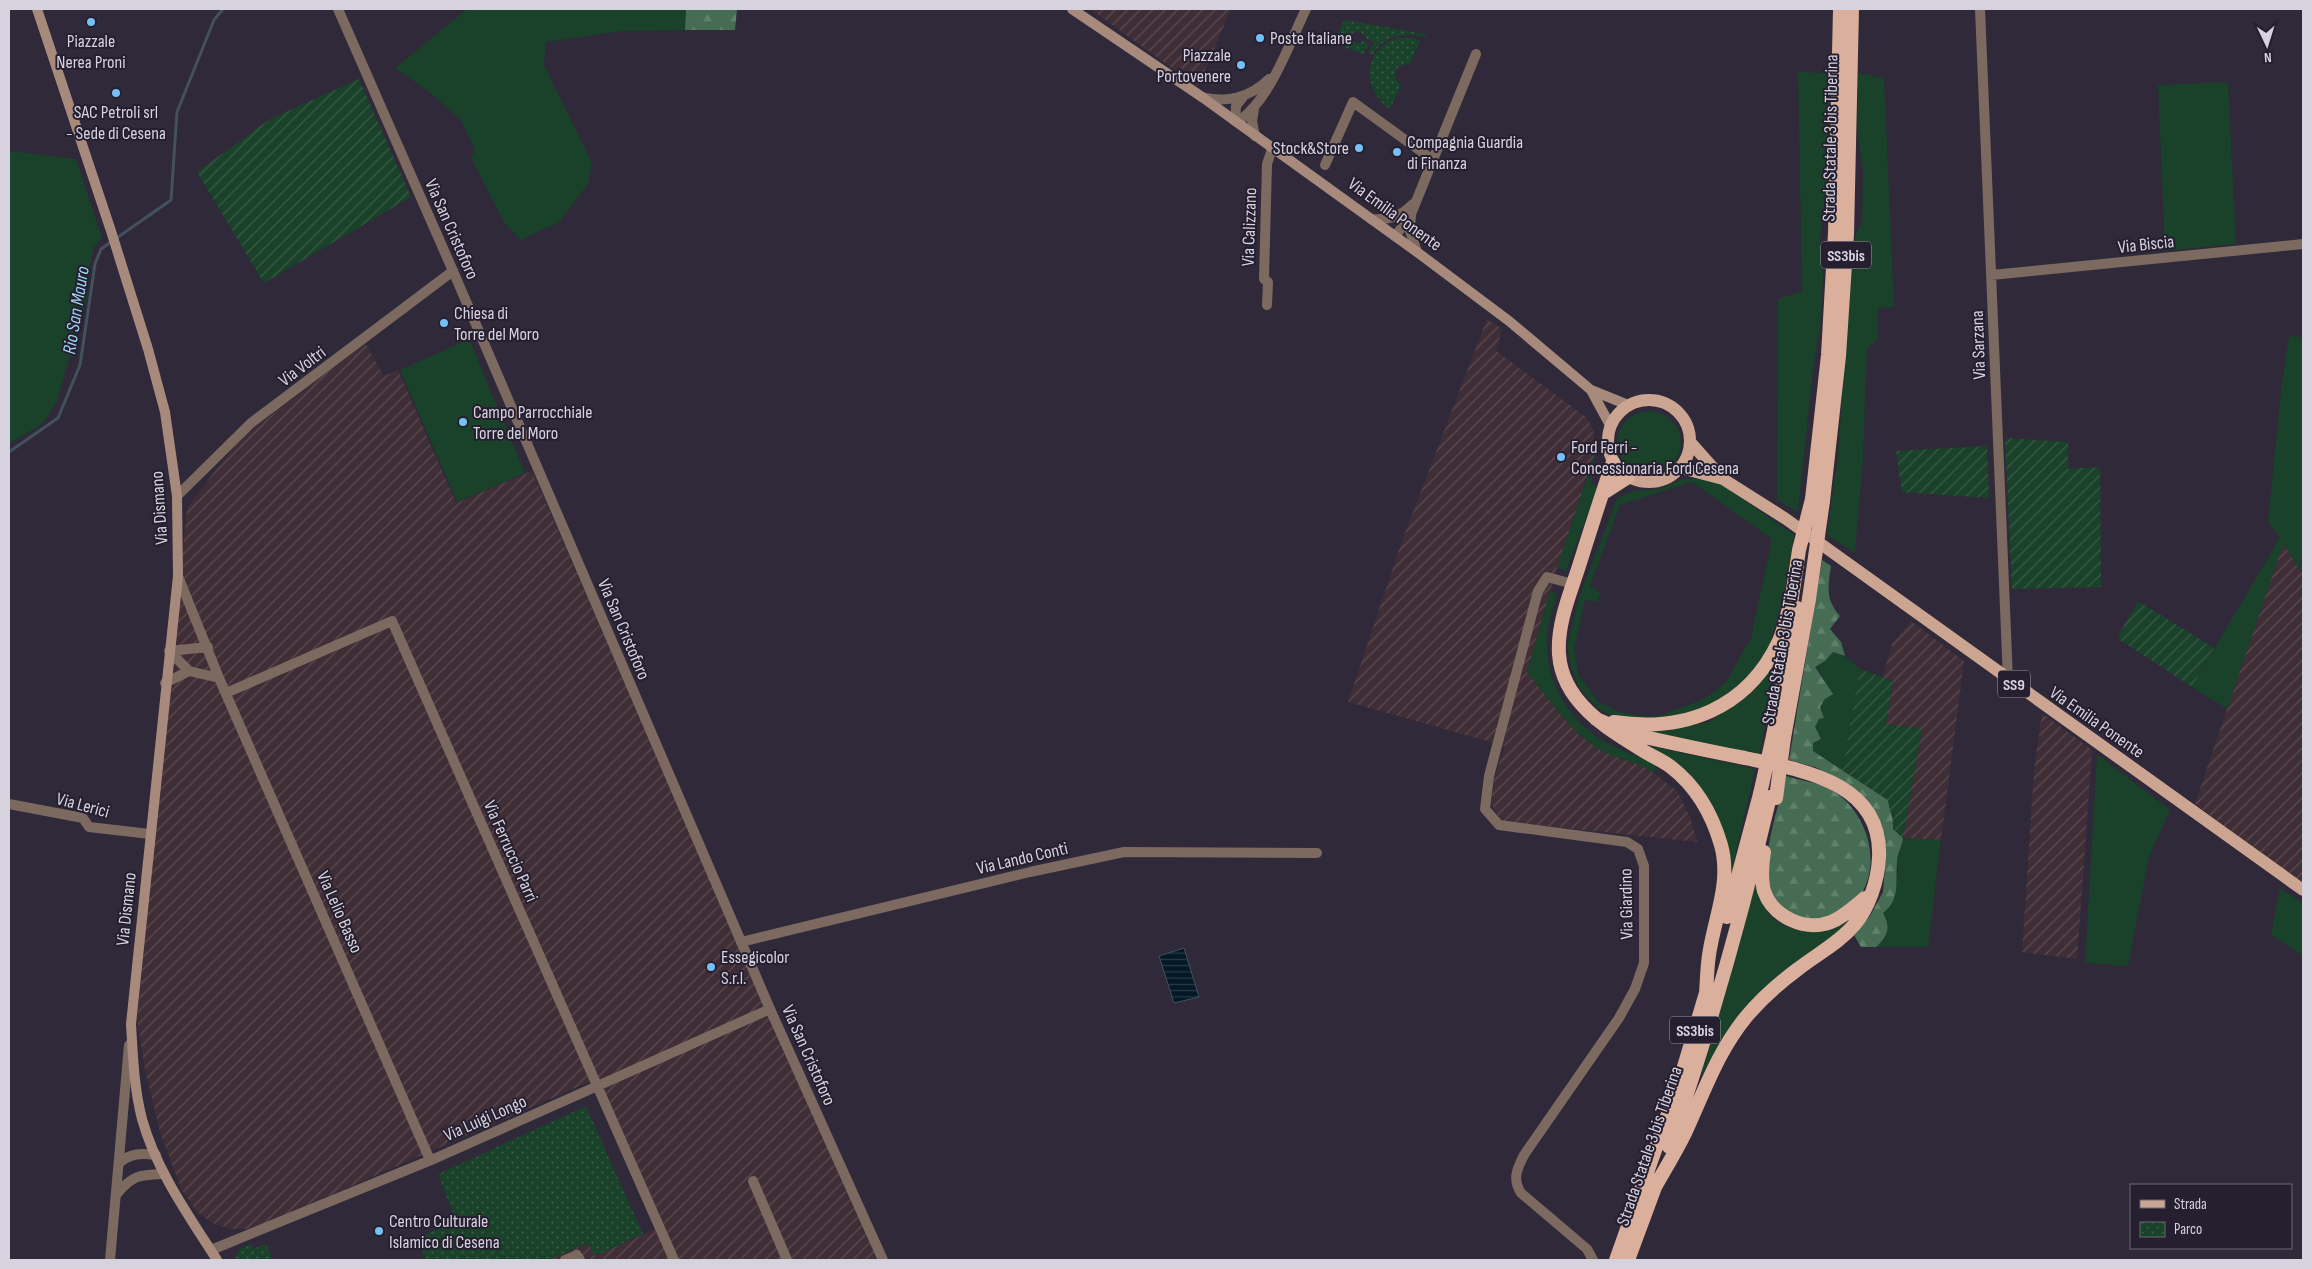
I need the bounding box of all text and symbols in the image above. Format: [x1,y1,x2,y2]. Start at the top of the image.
marker: Piazzale Nerea Proni [85,16,97,28]
north arrow [2242,20,2292,70]
place label: Poste Italiane [1270,28,1352,49]
place label: Piazzale Nerea Proni [56,31,126,73]
marker: Poste Italiane [1254,32,1266,44]
place label: Piazzale Portovenere [1157,45,1231,87]
text: N [2264,49,2272,66]
street label: Strada Statale 3 bis Tiberina [1819,54,1842,222]
marker: Piazzale Portovenere [1235,59,1247,71]
marker: SAC Petroli srl - Sede di Cesena [110,87,122,99]
place label: SAC Petroli srl - Sede di Cesena [66,102,166,144]
place label: Compagnia Guardia di Finanza [1407,132,1523,174]
place label: Stock&Store [1273,138,1349,159]
marker: Stock&Store [1353,142,1365,154]
marker: Compagnia Guardia di Finanza [1391,146,1403,158]
street label: Via Emilia Ponente [1344,173,1446,255]
street label: Via San Cristoforo [420,176,483,283]
street label: Via Calizzano [1238,187,1261,267]
street label: Via Biscia [2117,231,2175,258]
road number: SS3bis [1821,242,1871,268]
water label: Rio San Mauro [58,264,95,356]
place label: Chiesa di Torre del Moro [454,303,539,345]
street label: Via Sarzana [1967,310,1990,380]
marker: Chiesa di Torre del Moro [438,317,450,329]
street label: Via Voltri [275,342,330,391]
place label: Campo Parrocchiale Torre del Moro [473,402,592,444]
marker: Campo Parrocchiale Torre del Moro [457,416,469,428]
place label: Ford Ferri - Concessionaria Ford Cesena [1571,437,1739,479]
marker: Ford Ferri - Concessionaria Ford Cesena [1555,451,1567,463]
street label: Via Dismano [146,471,173,545]
street label: Strada Statale 3 bis Tiberina [1758,558,1807,726]
street label: Via San Cristoforo [593,576,654,683]
road number: SS9 [1998,671,2030,698]
street label: Via Emilia Ponente [2045,682,2148,763]
street label: Via Lerici [54,788,112,823]
street label: Via Ferruccio Parri [479,797,542,905]
street label: Via Lando Conti [974,838,1070,879]
street label: Via Lelio Basso [312,868,367,956]
street label: Via Giardino [1615,868,1638,940]
street label: Via Dismano [112,871,141,947]
place label: Essegicolor S.r.l. [721,947,790,989]
marker: Essegicolor S.r.l. [705,961,717,973]
street label: Via San Cristoforo [777,1002,840,1109]
road number: SS3bis [1670,1016,1720,1044]
street label: Strada Statale 3 bis Tiberina [1612,1064,1687,1229]
street label: Via Luigi Longo [441,1091,530,1146]
legend [2130,1184,2292,1249]
text: Strada [2174,1195,2207,1214]
place label: Centro Culturale Islamico di Cesena [389,1211,500,1253]
text: Parco [2174,1220,2202,1239]
marker: Centro Culturale Islamico di Cesena [373,1225,385,1237]

